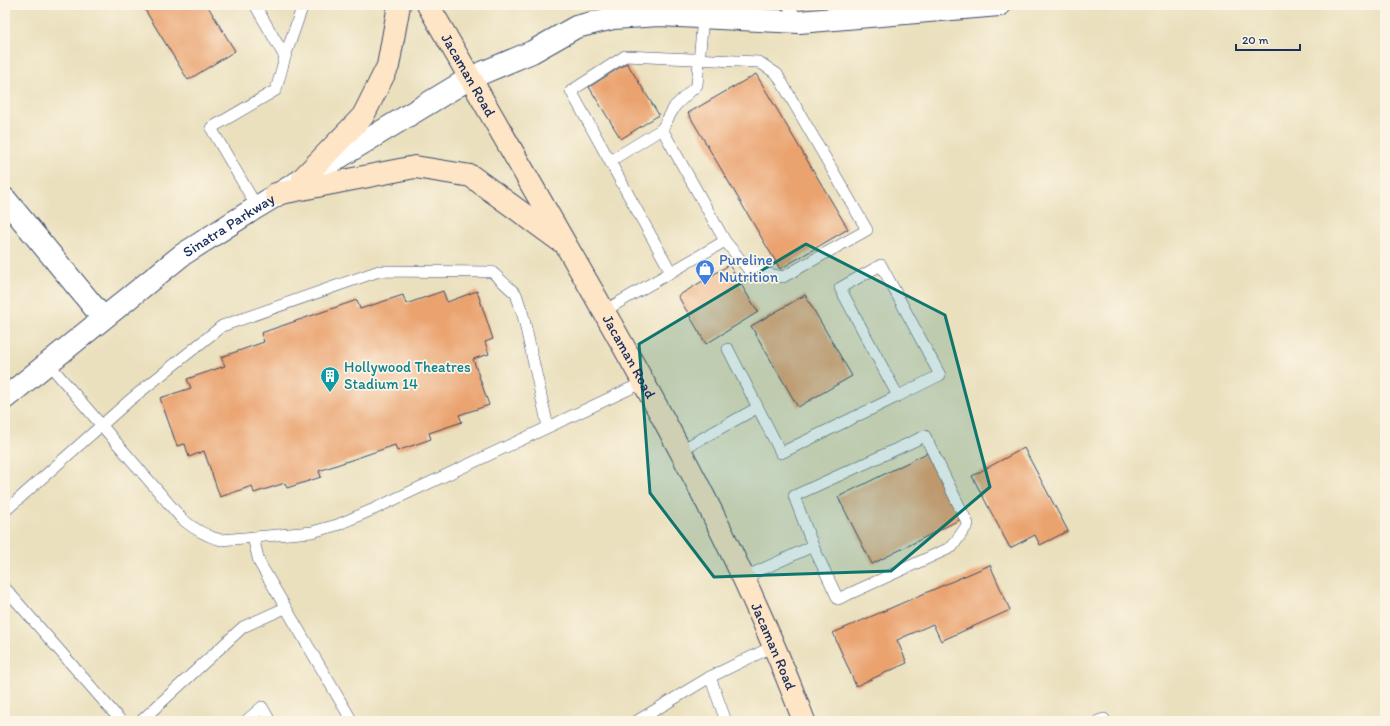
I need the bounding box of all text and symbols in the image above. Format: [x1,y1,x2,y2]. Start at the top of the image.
scale bar [1236,26,1300,52]
street label: Jacaman Road [437,30,500,121]
text: 20 m [1242,33,1269,47]
street label: Sinatra Parkway [180,189,278,261]
place label: Pureline Nutrition [719,251,779,286]
shop icon: Pureline Nutrition [694,258,716,286]
street label: Jacaman Road [599,311,660,402]
place label: Hollywood Theatres Stadium 14 [344,358,471,393]
building icon: Hollywood Theatres Stadium 14 [319,365,341,393]
street label: Jacaman Road [747,600,800,693]

